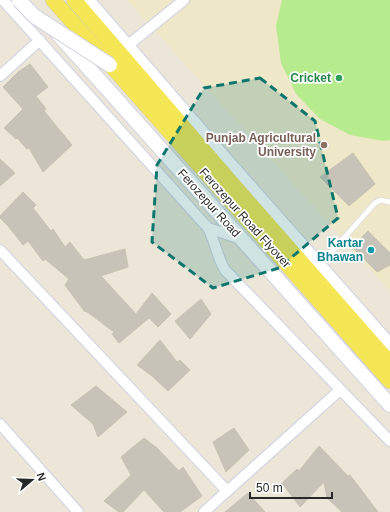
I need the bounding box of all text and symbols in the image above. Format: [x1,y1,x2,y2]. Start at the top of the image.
place label: Cricket [290,71,331,85]
marker: Cricket [334,73,344,83]
place label: Punjab Agricultural University [206,131,316,159]
marker: Punjab Agricultural University [319,140,329,150]
street label: Ferozepur Road Flyover [197,165,293,271]
street label: Ferozepur Road [175,166,243,240]
place label: Kartar Bhawan [317,236,363,264]
marker: Kartar Bhawan [366,245,376,255]
north arrow [12,460,52,500]
text: N [34,471,48,483]
scale bar [250,474,332,500]
text: 50 m [256,481,283,495]

